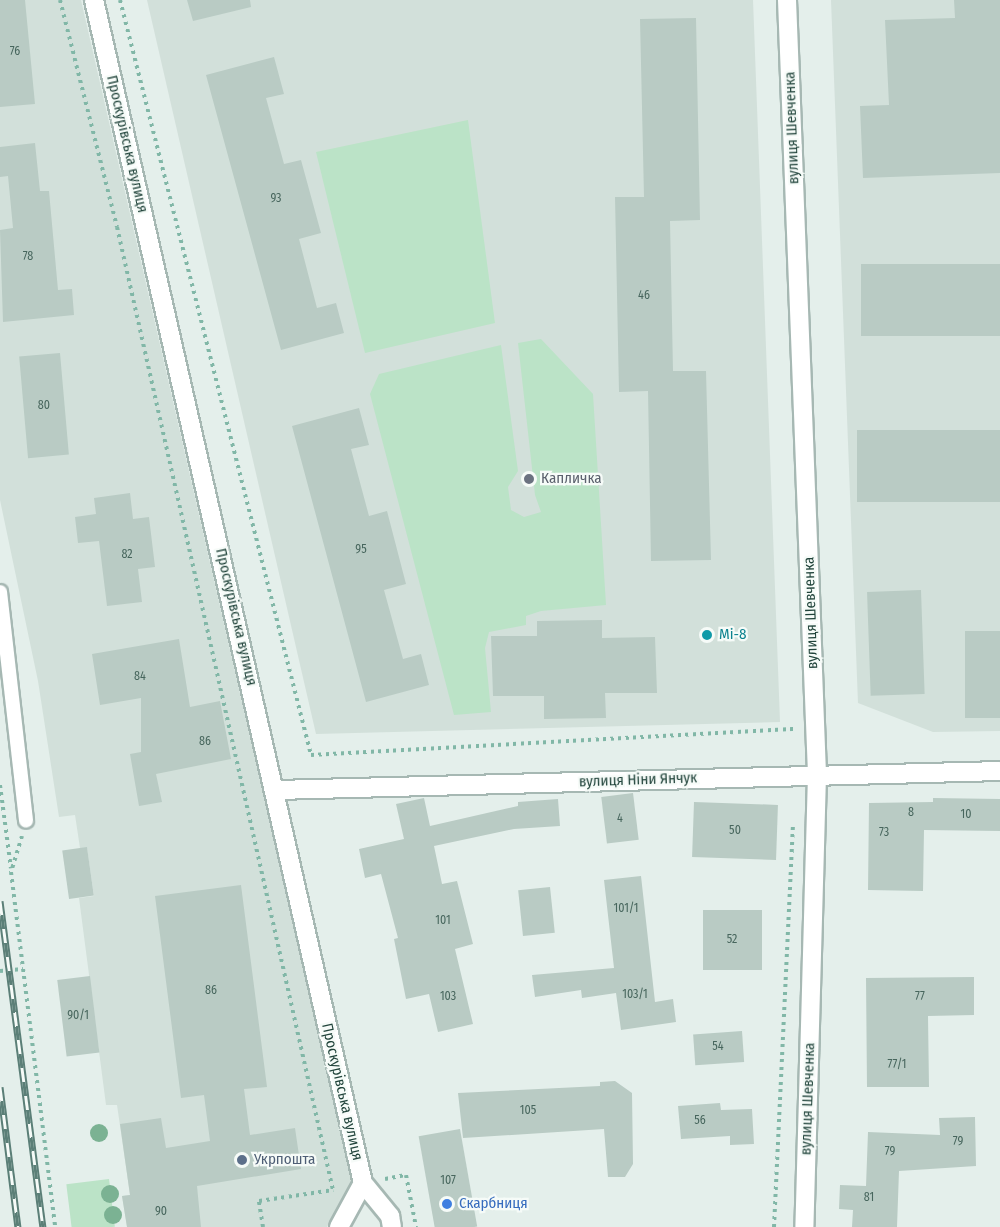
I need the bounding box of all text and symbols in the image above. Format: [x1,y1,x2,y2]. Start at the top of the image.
house number: 76 [10,45,20,59]
street label: вулиця Шевченка [781,71,803,185]
street label: Проскурівська вулиця [102,74,152,214]
house number: 93 [270,192,282,206]
house number: 78 [23,250,33,264]
house number: 46 [638,289,650,303]
house number: 80 [38,399,50,413]
place label: Капличка [541,470,602,488]
marker: Капличка [522,472,536,486]
house number: 95 [355,543,367,557]
street label: Проскурівська вулиця [211,547,261,687]
house number: 82 [121,548,133,562]
street label: вулиця Шевченка [800,556,822,670]
place label: Mi-8 [719,626,746,644]
marker: Mi-8 [700,628,714,642]
house number: 84 [134,670,146,684]
house number: 86 [199,735,211,749]
street label: вулиця Ніни Янчук [579,769,697,791]
house number: 8 [908,806,914,820]
house number: 10 [961,808,971,822]
house number: 4 [617,812,623,826]
house number: 50 [729,824,741,838]
house number: 73 [879,826,889,840]
house number: 101/1 [614,902,638,916]
house number: 101 [435,914,451,928]
house number: 52 [727,933,737,947]
house number: 86 [205,984,217,998]
house number: 103/1 [622,988,648,1002]
house number: 103 [440,990,456,1004]
house number: 77 [915,990,925,1004]
house number: 90/1 [67,1009,89,1023]
street label: Проскурівська вулиця [317,1022,367,1162]
house number: 54 [712,1040,724,1054]
street label: вулиця Шевченка [797,1042,819,1156]
house number: 77/1 [888,1058,906,1072]
house number: 105 [520,1104,536,1118]
house number: 56 [694,1114,706,1128]
house number: 79 [953,1135,963,1149]
house number: 79 [885,1145,895,1159]
place label: Укрпошта [254,1151,315,1169]
marker: Укрпошта [235,1153,249,1167]
house number: 107 [440,1174,456,1188]
house number: 81 [864,1191,874,1205]
place label: Скарбниця [459,1195,528,1213]
marker: Скарбниця [440,1197,454,1211]
house number: 90 [155,1205,167,1219]

